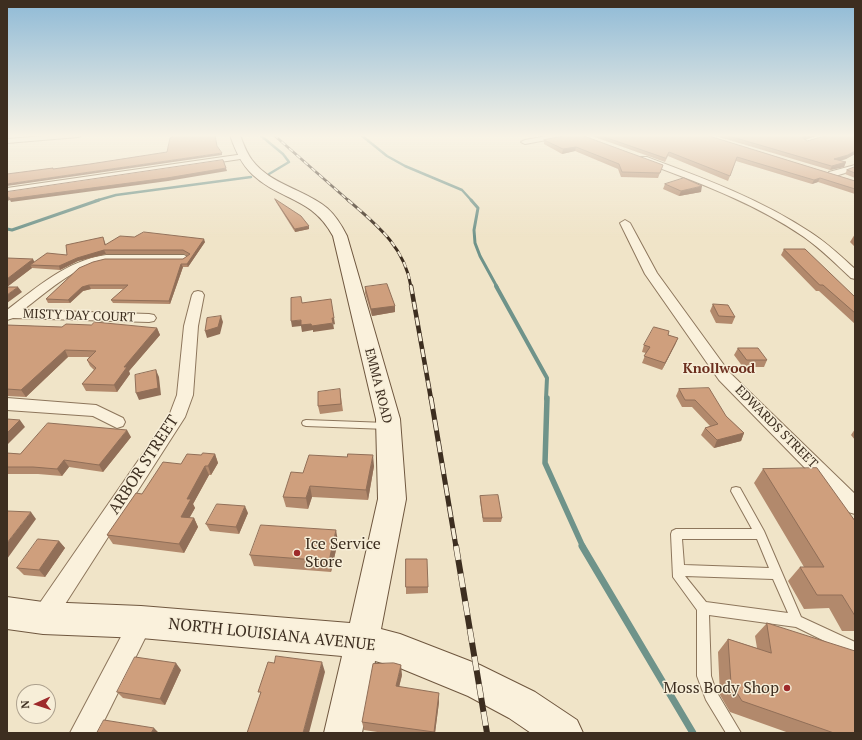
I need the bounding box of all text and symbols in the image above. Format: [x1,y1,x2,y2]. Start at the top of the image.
street label: MISTY DAY COURT [23,306,135,326]
street label: EMMA ROAD [361,347,395,425]
district label: Knollwood [683,361,755,377]
street label: EDWARDS STREET [731,382,821,472]
street label: ARBOR STREET [105,412,183,518]
place label: Ice Service Store [305,534,381,572]
marker: Ice Service Store [292,548,302,558]
street label: NORTH LOUISIANA AVENUE [168,615,376,655]
place label: Moss Body Shop [663,678,779,698]
marker: Moss Body Shop [782,683,792,693]
north arrow [16,684,56,724]
text: N [18,700,32,709]

